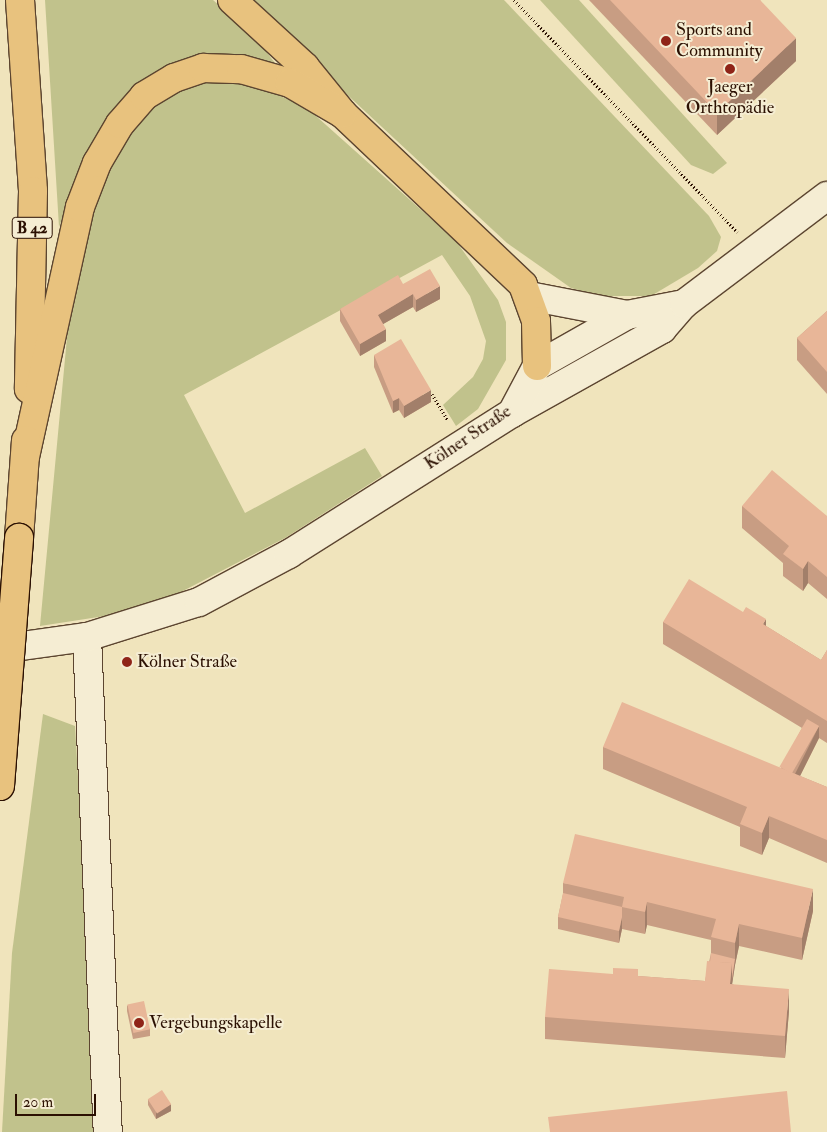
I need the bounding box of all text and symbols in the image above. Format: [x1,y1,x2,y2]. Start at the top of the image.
place label: Sports and Community [676,20,763,62]
marker: Sports and Community [660,35,672,47]
marker: Jaeger Orthtopädie [724,63,736,75]
place label: Jaeger Orthtopädie [686,77,774,120]
road number: B 42 [11,214,53,242]
street label: Kölner Straße [421,401,515,475]
place label: Kölner Straße [137,651,237,673]
marker: Kölner Straße [121,656,133,668]
place label: Vergebungskapelle [149,1012,282,1034]
marker: Vergebungskapelle [133,1017,145,1029]
scale bar [18,1084,99,1116]
text: 20 m [23,1093,53,1112]

